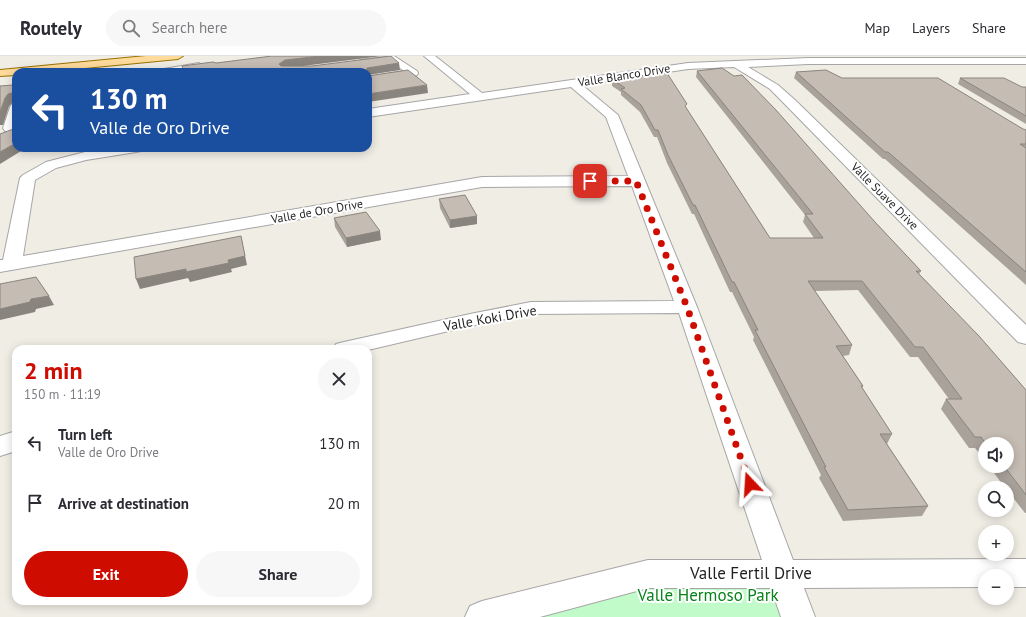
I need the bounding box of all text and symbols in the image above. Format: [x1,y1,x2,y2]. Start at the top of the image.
search box [106,10,386,46]
text: Routely [20,16,82,40]
icon: search [120,17,142,39]
text: Search here [152,18,227,37]
text: Map [864,19,890,37]
text: Layers [912,19,950,37]
text: Share [972,19,1006,37]
street label: Valle Blanco Drive [576,60,671,90]
text: 130 m [90,80,167,117]
icon: left [24,84,76,136]
text: Valle de Oro Drive [90,116,230,139]
street label: Valle Suave Drive [847,158,922,233]
pin [573,164,607,198]
icon: arrive [579,170,601,192]
street label: Valle de Oro Drive [269,196,364,227]
street label: Valle Koki Drive [441,301,538,335]
text: 2 min [24,355,83,386]
button: close [318,358,360,400]
text: 150 m · 11:19 [24,386,101,403]
text: Turn left [58,425,112,444]
icon: left [24,432,46,454]
text: 130 m [319,434,360,453]
map controls [978,437,1014,605]
button: sound [978,437,1014,473]
text: Valle de Oro Drive [58,444,159,461]
position arrow [729,463,771,505]
button: search [978,481,1014,517]
icon: arrive [24,492,46,514]
text: Arrive at destination [58,494,189,513]
text: 20 m [327,494,360,513]
button: + [978,525,1014,561]
button: Exit [24,551,188,597]
button: Share [196,551,360,597]
street label: Valle Fertil Drive [689,562,812,584]
button: − [978,569,1014,605]
park label: Valle Hermoso Park [636,584,779,606]

